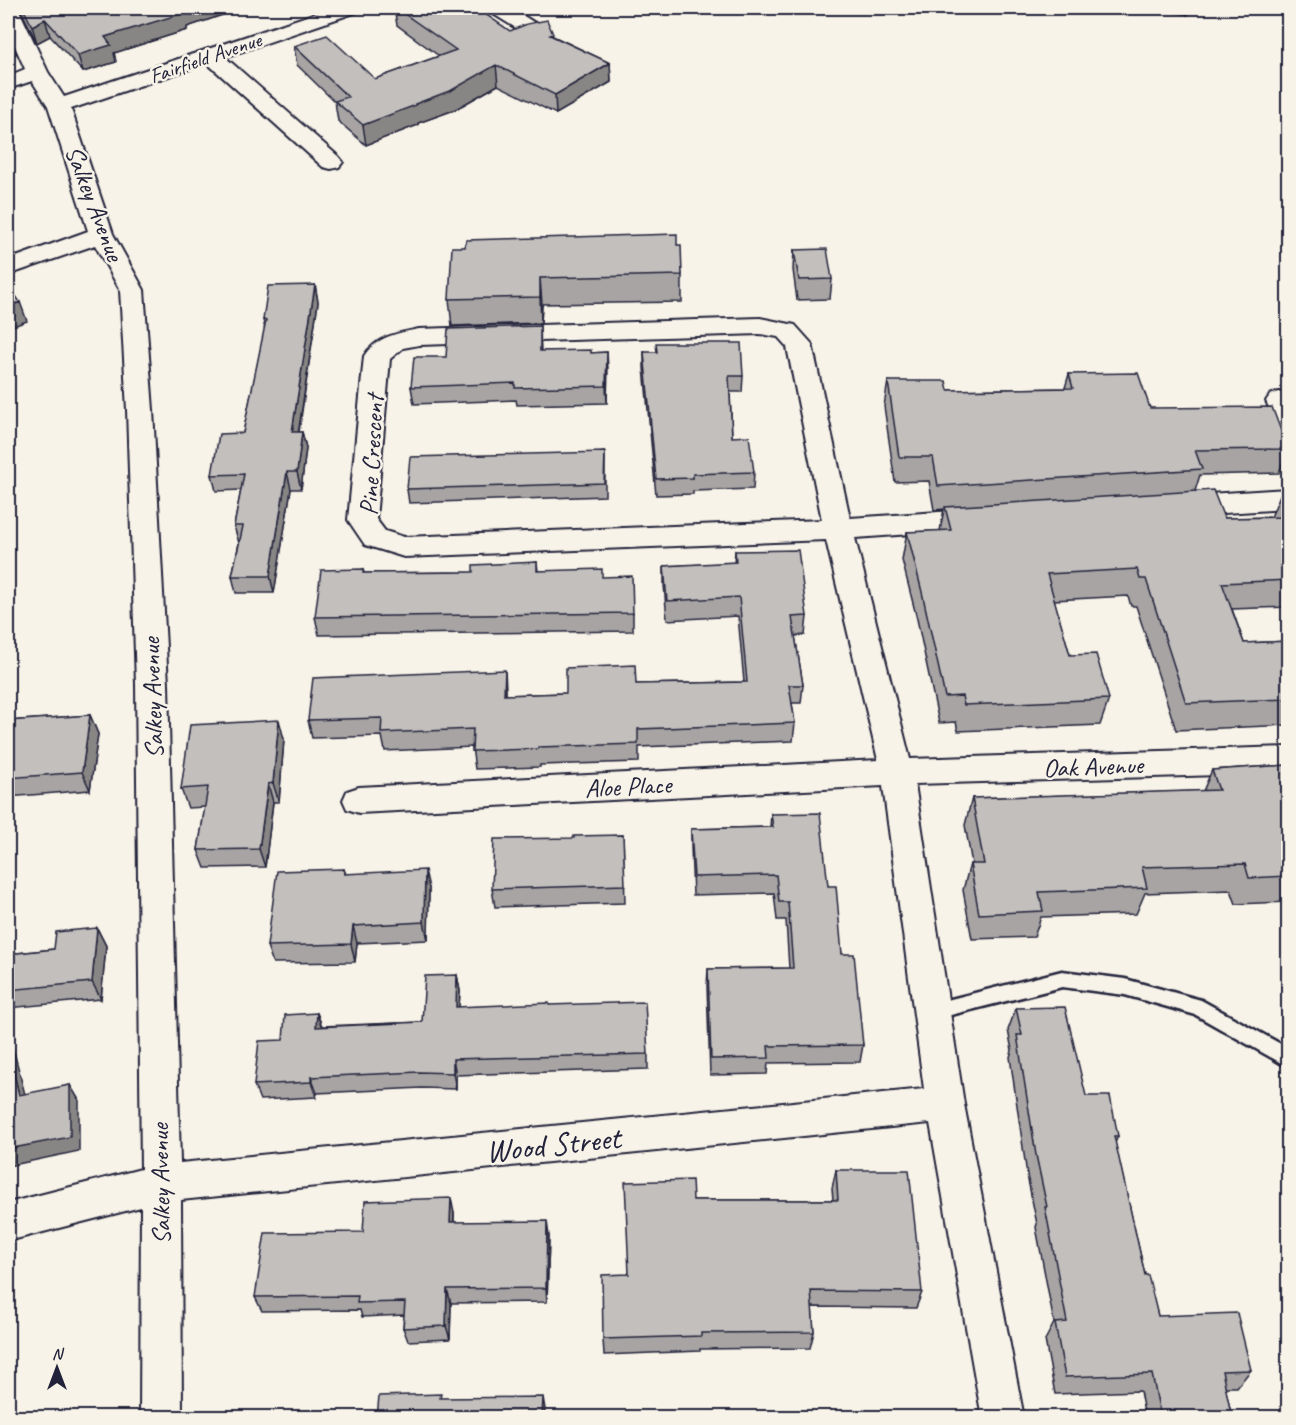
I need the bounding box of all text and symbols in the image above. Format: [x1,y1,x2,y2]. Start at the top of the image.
street label: Fairfield Avenue [146,25,267,90]
street label: Salkey Avenue [57,141,132,267]
street label: Pine Crescent [352,390,391,516]
street label: Salkey Avenue [134,635,171,759]
street label: Oak Avenue [1043,748,1146,785]
street label: Aloe Place [584,768,675,805]
street label: Wood Street [484,1117,626,1172]
street label: Salkey Avenue [143,1122,178,1245]
north arrow [27,1338,87,1398]
text: N [52,1344,65,1364]

